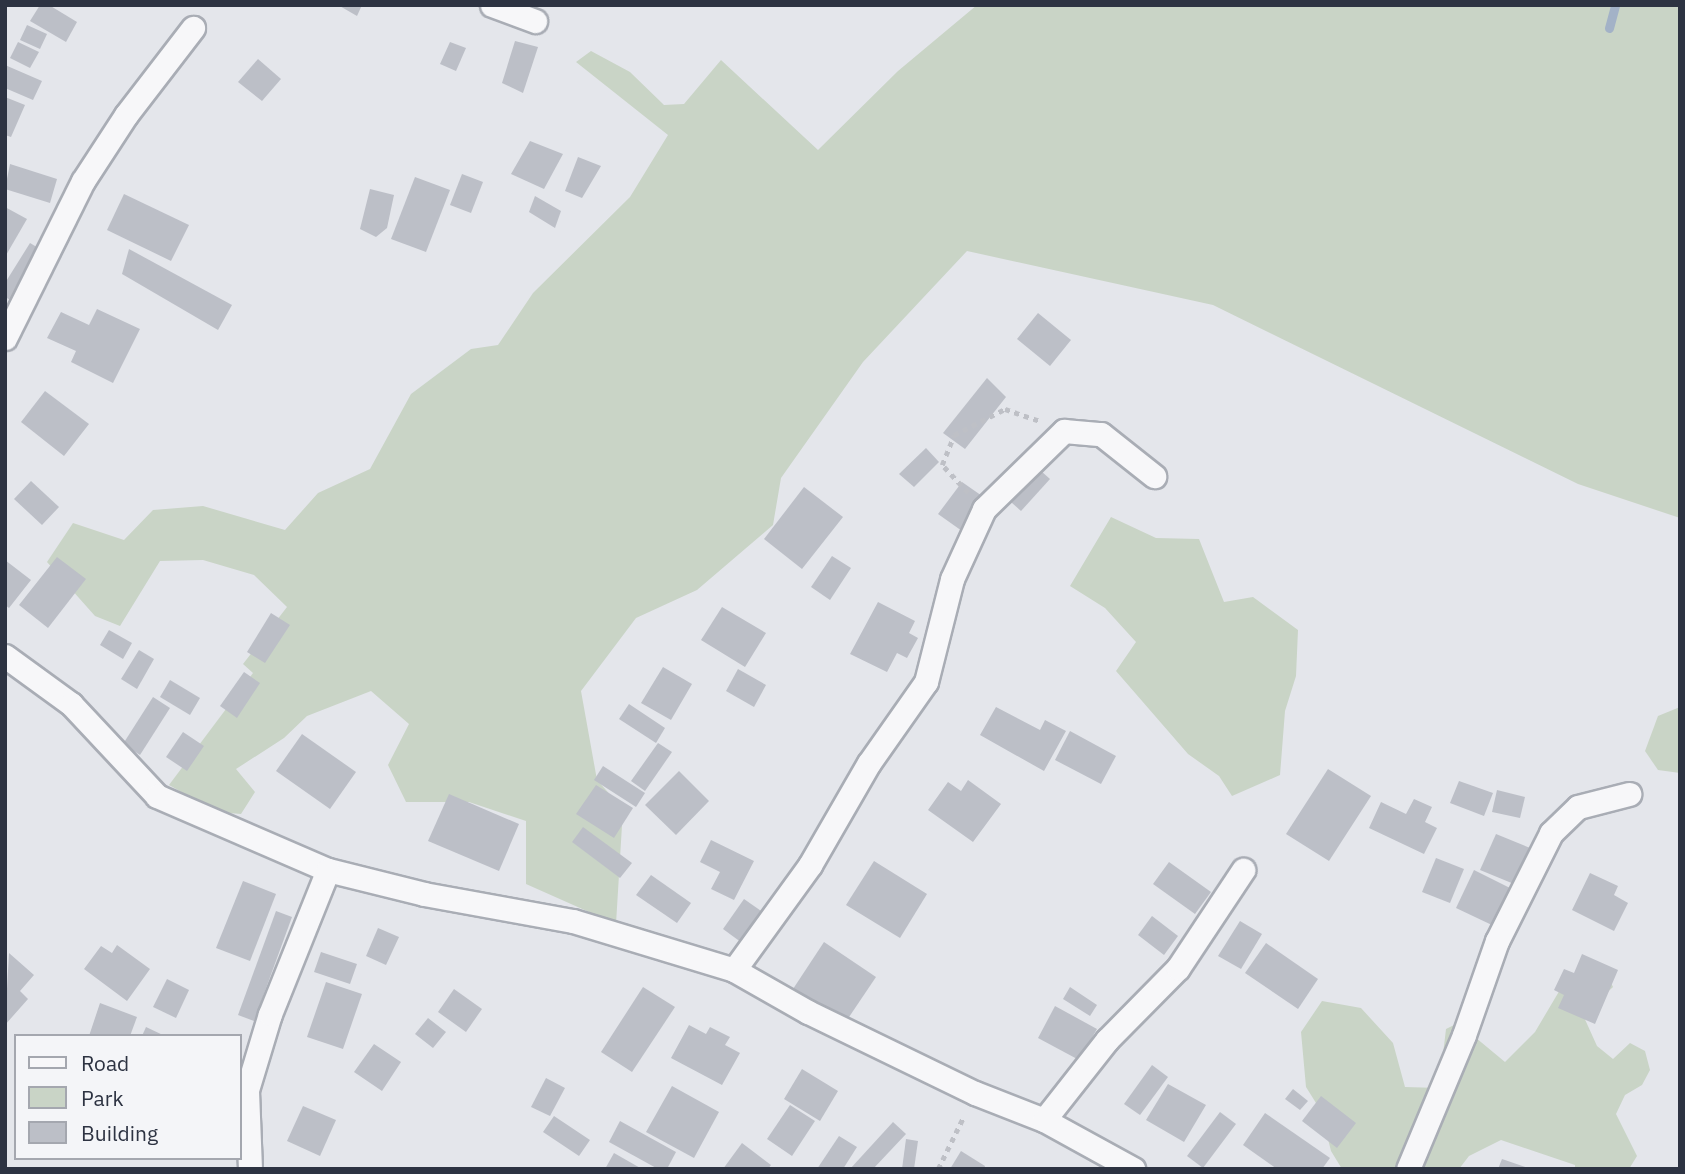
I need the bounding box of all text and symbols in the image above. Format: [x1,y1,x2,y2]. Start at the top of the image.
legend [14,1034,242,1160]
text: Road [81,1049,129,1077]
text: Park [81,1084,124,1112]
text: Building [81,1119,158,1147]

